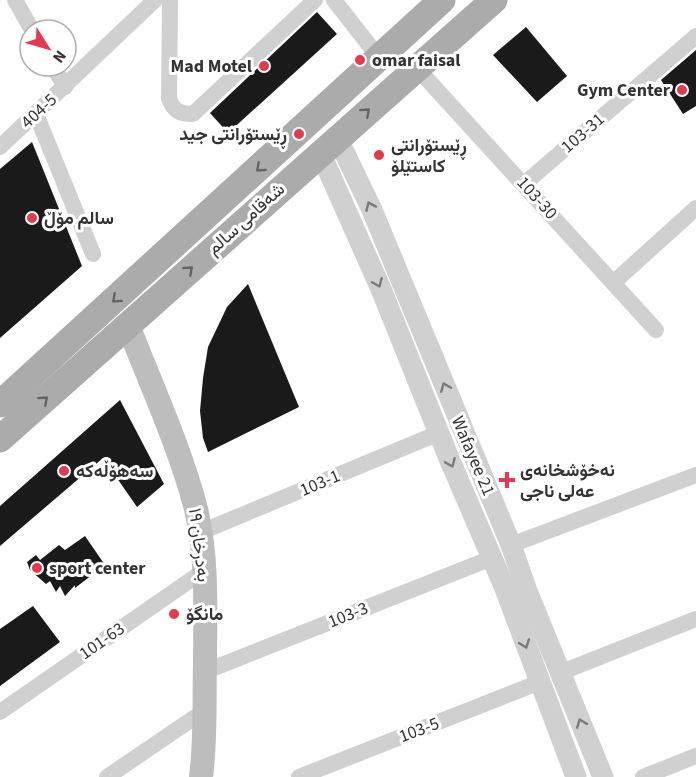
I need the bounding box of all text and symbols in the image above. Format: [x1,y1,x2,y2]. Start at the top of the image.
north arrow [18,18,78,78]
text: N [47,46,71,67]
place label: omar faisal [372,48,461,73]
marker: omar faisal [353,53,367,67]
place label: Mad Motel [171,54,252,79]
marker: Mad Motel [257,59,271,73]
place label: Gym Center [577,78,671,103]
marker: Gym Center [675,83,689,97]
street label: 404-5 [15,88,63,134]
street label: 103-31 [556,107,610,159]
one-way arrow [359,108,370,119]
place label: ڕێستۆرانتی جید [179,122,287,149]
marker: ڕێستۆرانتی جید [292,127,306,141]
place label: ڕێستۆرانتی کاستێلۆ [391,133,467,179]
marker: ڕێستۆرانتی کاستێلۆ [372,148,386,162]
one-way arrow [256,161,267,172]
street label: 103-30 [511,171,563,225]
street label: شەقامی سالم [202,177,290,261]
one-way arrow [365,202,377,213]
place label: سالم مۆڵ [44,206,114,231]
marker: سالم مۆڵ [25,211,39,225]
one-way arrow [182,266,193,277]
one-way arrow [371,276,383,287]
one-way arrow [112,292,122,303]
one-way arrow [440,382,452,393]
one-way arrow [37,396,48,407]
street label: Wafayee 21 [445,412,501,500]
one-way arrow [444,457,456,468]
place label: نەخۆشخانەی عەلی ناجی [520,458,615,504]
place label: سەهۆڵەکە [76,459,154,484]
street label: 103-1 [296,463,344,503]
marker: سەهۆڵەکە [57,464,71,478]
marker: نەخۆشخانەی عەلی ناجی [498,471,516,489]
street label: بەدرخان ١٩ [182,507,216,583]
place label: sport center [49,556,146,581]
marker: sport center [30,561,44,575]
street label: 103-3 [324,596,372,634]
place label: مانگۆ [186,602,224,627]
marker: مانگۆ [167,607,181,621]
street label: 101-63 [74,616,130,666]
one-way arrow [518,638,531,648]
street label: 103-5 [395,711,443,749]
one-way arrow [576,718,588,729]

